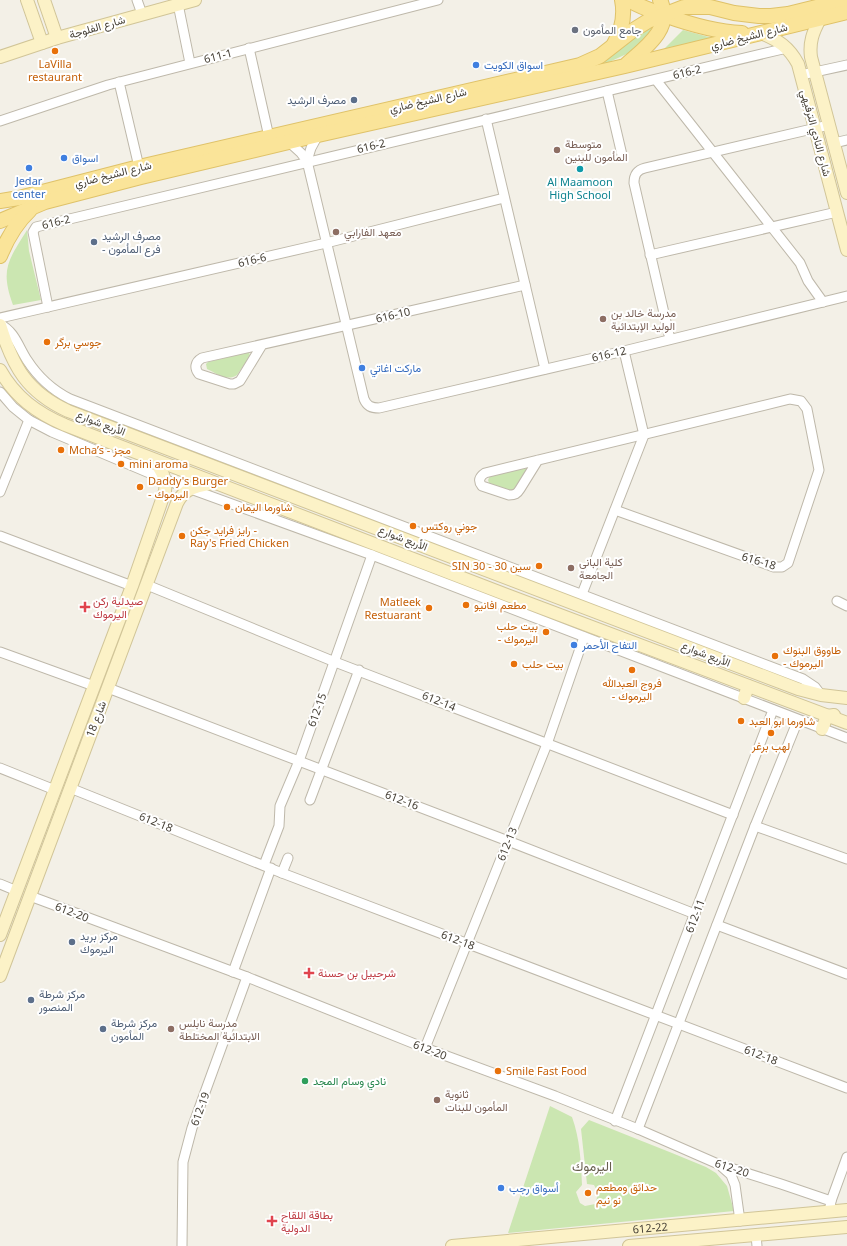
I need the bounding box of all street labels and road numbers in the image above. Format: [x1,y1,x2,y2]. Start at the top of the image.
street label: شارع الفلوجة [67,11,127,43]
street label: شارع الشيخ ضاري [709,19,790,55]
street label: 611-1 [202,45,234,66]
street label: 616-2 [671,61,703,82]
street label: شارع الشيخ ضاري [388,83,469,119]
street label: شارع النادي الترفيهي [795,88,835,179]
street label: 616-2 [355,135,387,156]
street label: شارع الشيخ ضاري [73,157,154,193]
street label: 616-2 [40,211,72,232]
street label: 616-6 [236,249,268,270]
street label: 616-10 [374,303,412,326]
street label: 616-12 [590,342,628,365]
street label: الأربع شوارع [74,406,128,440]
street label: الأربع شوارع [376,521,430,555]
street label: 616-18 [740,548,778,573]
street label: الأربع شوارع [679,637,733,671]
street label: 612-14 [420,687,459,714]
street label: 612-15 [303,691,330,729]
street label: شارع 18 [82,698,110,739]
street label: 612-16 [383,786,421,813]
street label: 612-18 [137,808,175,835]
street label: 612-13 [493,825,520,863]
street label: 612-11 [681,897,708,935]
street label: 612-20 [53,898,91,925]
street label: 612-18 [439,926,477,953]
street label: 612-20 [411,1036,449,1063]
street label: 612-18 [742,1041,780,1068]
street label: 612-19 [186,1090,213,1128]
street label: 612-20 [713,1155,751,1180]
street label: 612-22 [632,1218,668,1236]

